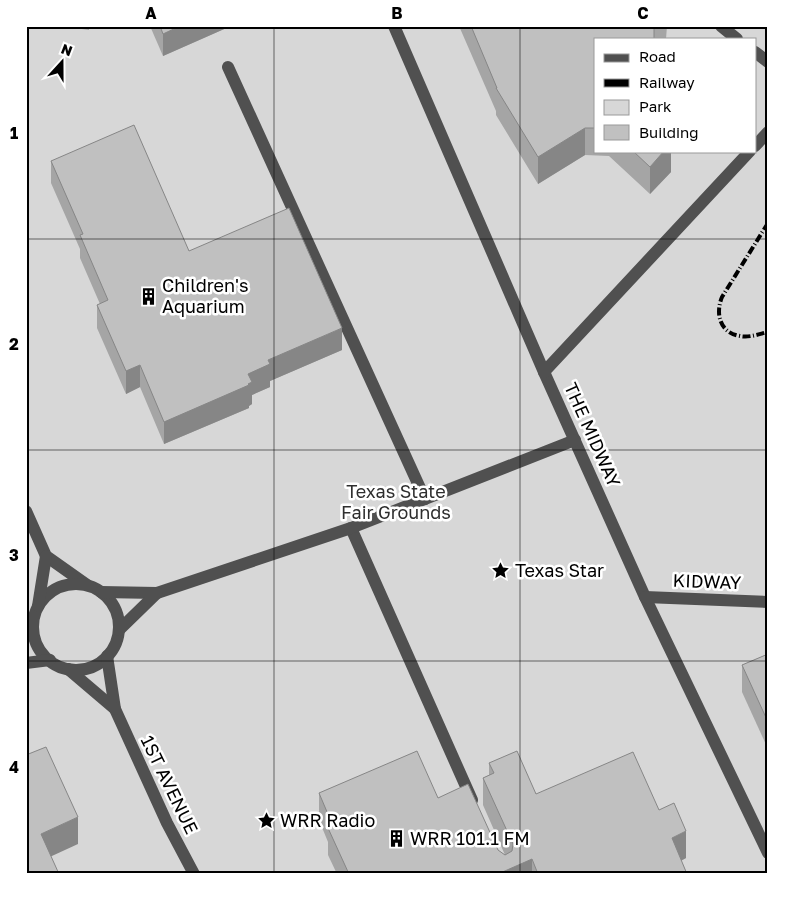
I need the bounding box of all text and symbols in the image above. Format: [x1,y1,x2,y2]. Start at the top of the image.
text: A [145,3,157,23]
text: B [391,3,403,23]
text: C [637,3,649,23]
north arrow [38,38,88,88]
legend [594,38,756,152]
text: N [59,40,75,59]
text: Road [639,47,676,65]
text: Railway [639,73,695,91]
text: Park [639,97,672,115]
text: 1 [10,123,18,143]
text: Building [639,123,699,141]
place label: Children's Aquarium [162,274,248,317]
building icon: Children's Aquarium [138,286,158,306]
text: 2 [9,334,19,354]
street label: THE MIDWAY [560,379,626,491]
park label: Texas State Fair Grounds [341,480,451,523]
text: 3 [9,545,19,565]
place label: Texas Star [515,559,604,581]
place icon: Texas Star [491,561,511,581]
street label: KIDWAY [672,569,742,593]
street label: 1ST AVENUE [137,732,203,837]
text: 4 [9,757,19,777]
place label: WRR Radio [280,809,375,831]
place icon: WRR Radio [256,811,276,831]
place label: WRR 101.1 FM [410,827,530,849]
building icon: WRR 101.1 FM [386,829,406,849]

